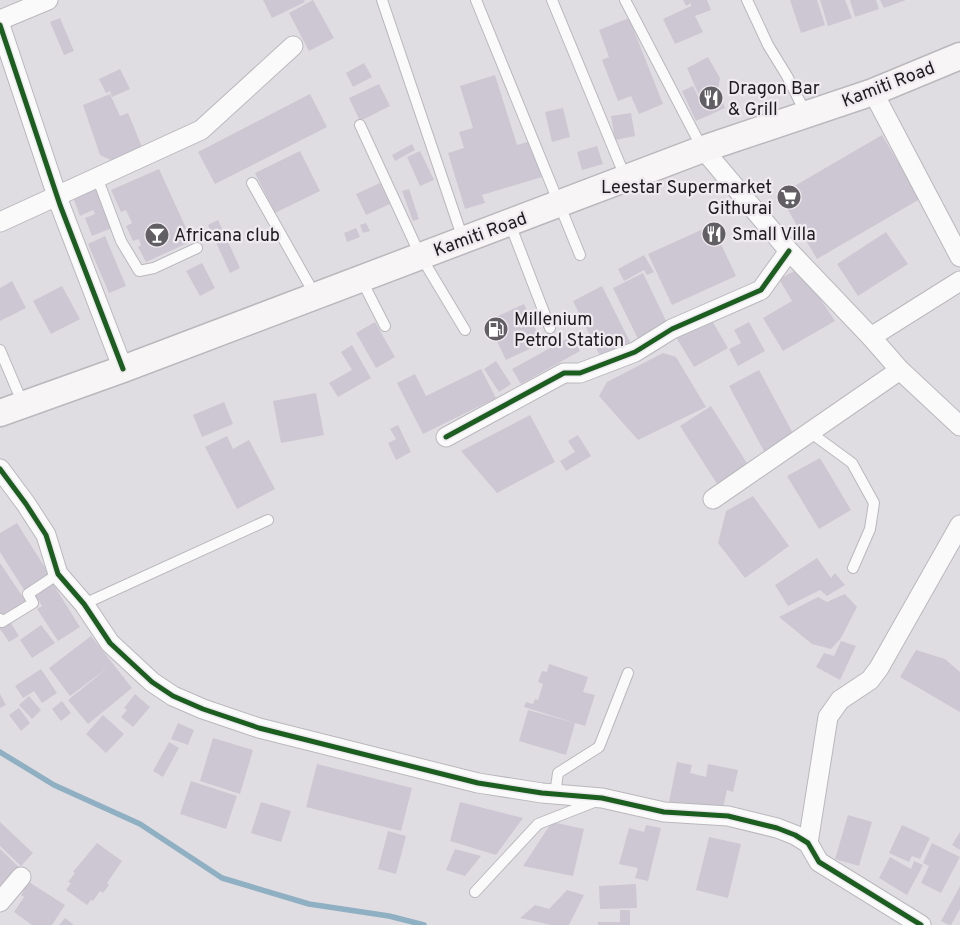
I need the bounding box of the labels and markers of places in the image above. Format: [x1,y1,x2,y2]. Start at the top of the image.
place label: Dragon Bar & Grill [728,78,820,122]
restaurant icon: Dragon Bar & Grill [698,85,724,111]
place label: Leestar Supermarket Githurai [601,177,772,221]
supermarket icon: Leestar Supermarket Githurai [776,184,802,210]
restaurant icon: Small Villa [701,221,727,247]
bar icon: Africana club [144,222,170,248]
place label: Small Villa [732,224,816,247]
place label: Africana club [174,225,280,248]
place label: Millenium Petrol Station [514,309,624,353]
fuel station icon: Millenium Petrol Station [483,316,509,342]

